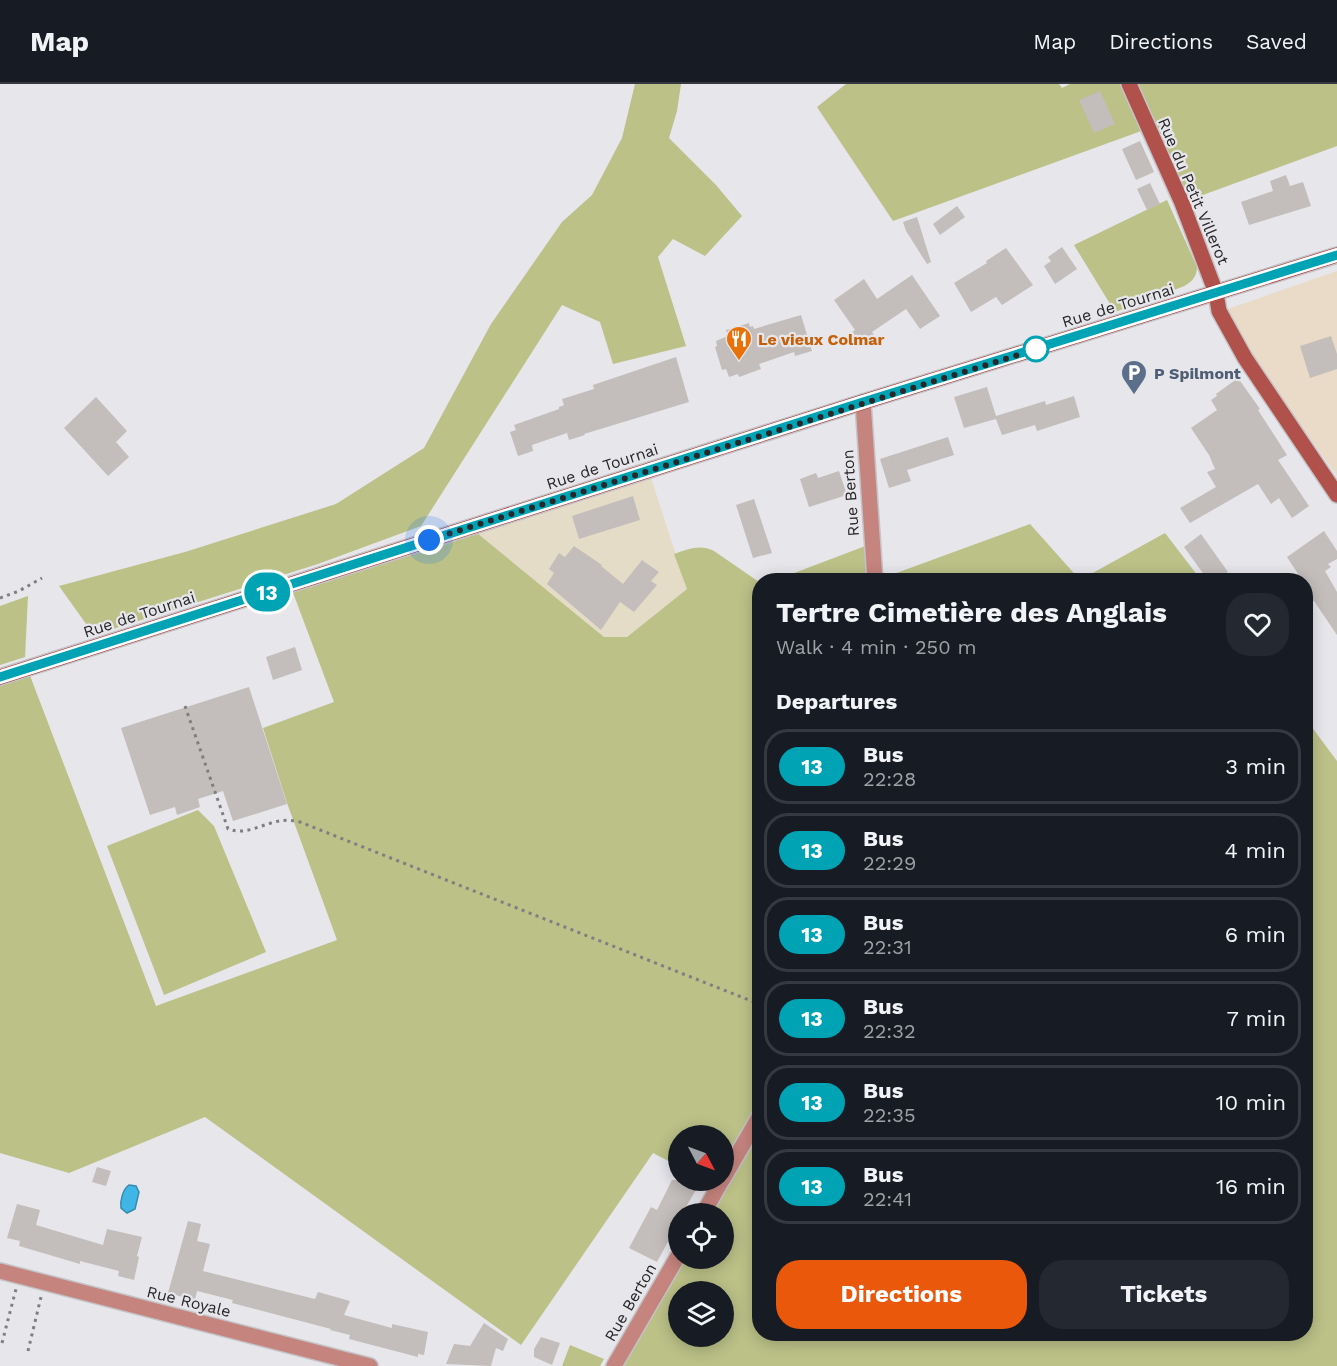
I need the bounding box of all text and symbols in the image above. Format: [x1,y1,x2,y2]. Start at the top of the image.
text: Map [30,25,89,58]
text: Map [1033,29,1076,54]
text: Directions [1109,29,1213,54]
text: Saved [1246,29,1307,54]
street label: Rue du Petit Villerot [1154,115,1233,268]
street label: Rue de Tournai [1060,279,1177,332]
restaurant icon: Le vieux Colmar [724,324,754,362]
place label: Le vieux Colmar [758,330,885,349]
unlabelled marker [1023,336,1049,362]
parking icon: P Spilmont [1119,358,1149,396]
place label: P Spilmont [1154,364,1241,383]
street label: Rue de Tournai [544,439,660,494]
street label: Rue Berton [838,449,863,537]
your location [414,525,444,555]
line badge: 13 [240,572,294,612]
text: 13 [256,580,278,605]
street label: Rue de Tournai [81,587,197,642]
button: heart [1226,593,1289,656]
text: Tertre Cimetière des Anglais [776,596,1167,629]
text: Walk · 4 min · 250 m [776,635,977,659]
text: Departures [776,689,897,714]
text: Bus [863,742,903,767]
text: 13 [801,754,823,779]
text: 3 min [1225,754,1286,779]
text: 22:28 [863,767,916,791]
text: Bus [863,826,903,851]
text: 13 [801,838,823,863]
text: 4 min [1225,838,1286,863]
text: 22:29 [863,851,916,875]
text: Bus [863,910,903,935]
text: 13 [801,922,823,947]
text: 6 min [1225,922,1286,947]
text: 22:31 [863,935,912,959]
text: Bus [863,994,903,1019]
text: 13 [801,1006,823,1031]
text: 7 min [1226,1006,1286,1031]
text: 22:32 [863,1019,916,1043]
text: Bus [863,1078,903,1103]
text: 13 [801,1090,823,1115]
text: 10 min [1216,1090,1286,1115]
text: 22:35 [863,1103,916,1127]
north arrow [668,1125,734,1191]
map controls [668,1125,734,1347]
text: Bus [863,1162,903,1187]
text: 13 [801,1174,823,1199]
text: 16 min [1216,1174,1286,1199]
text: 22:41 [863,1187,912,1211]
button: locate [668,1203,734,1269]
street label: Rue Berton [600,1260,660,1345]
button: Directions [776,1260,1027,1329]
button: Tickets [1039,1260,1289,1329]
button: layers [668,1281,734,1347]
street label: Rue Royale [145,1282,233,1321]

